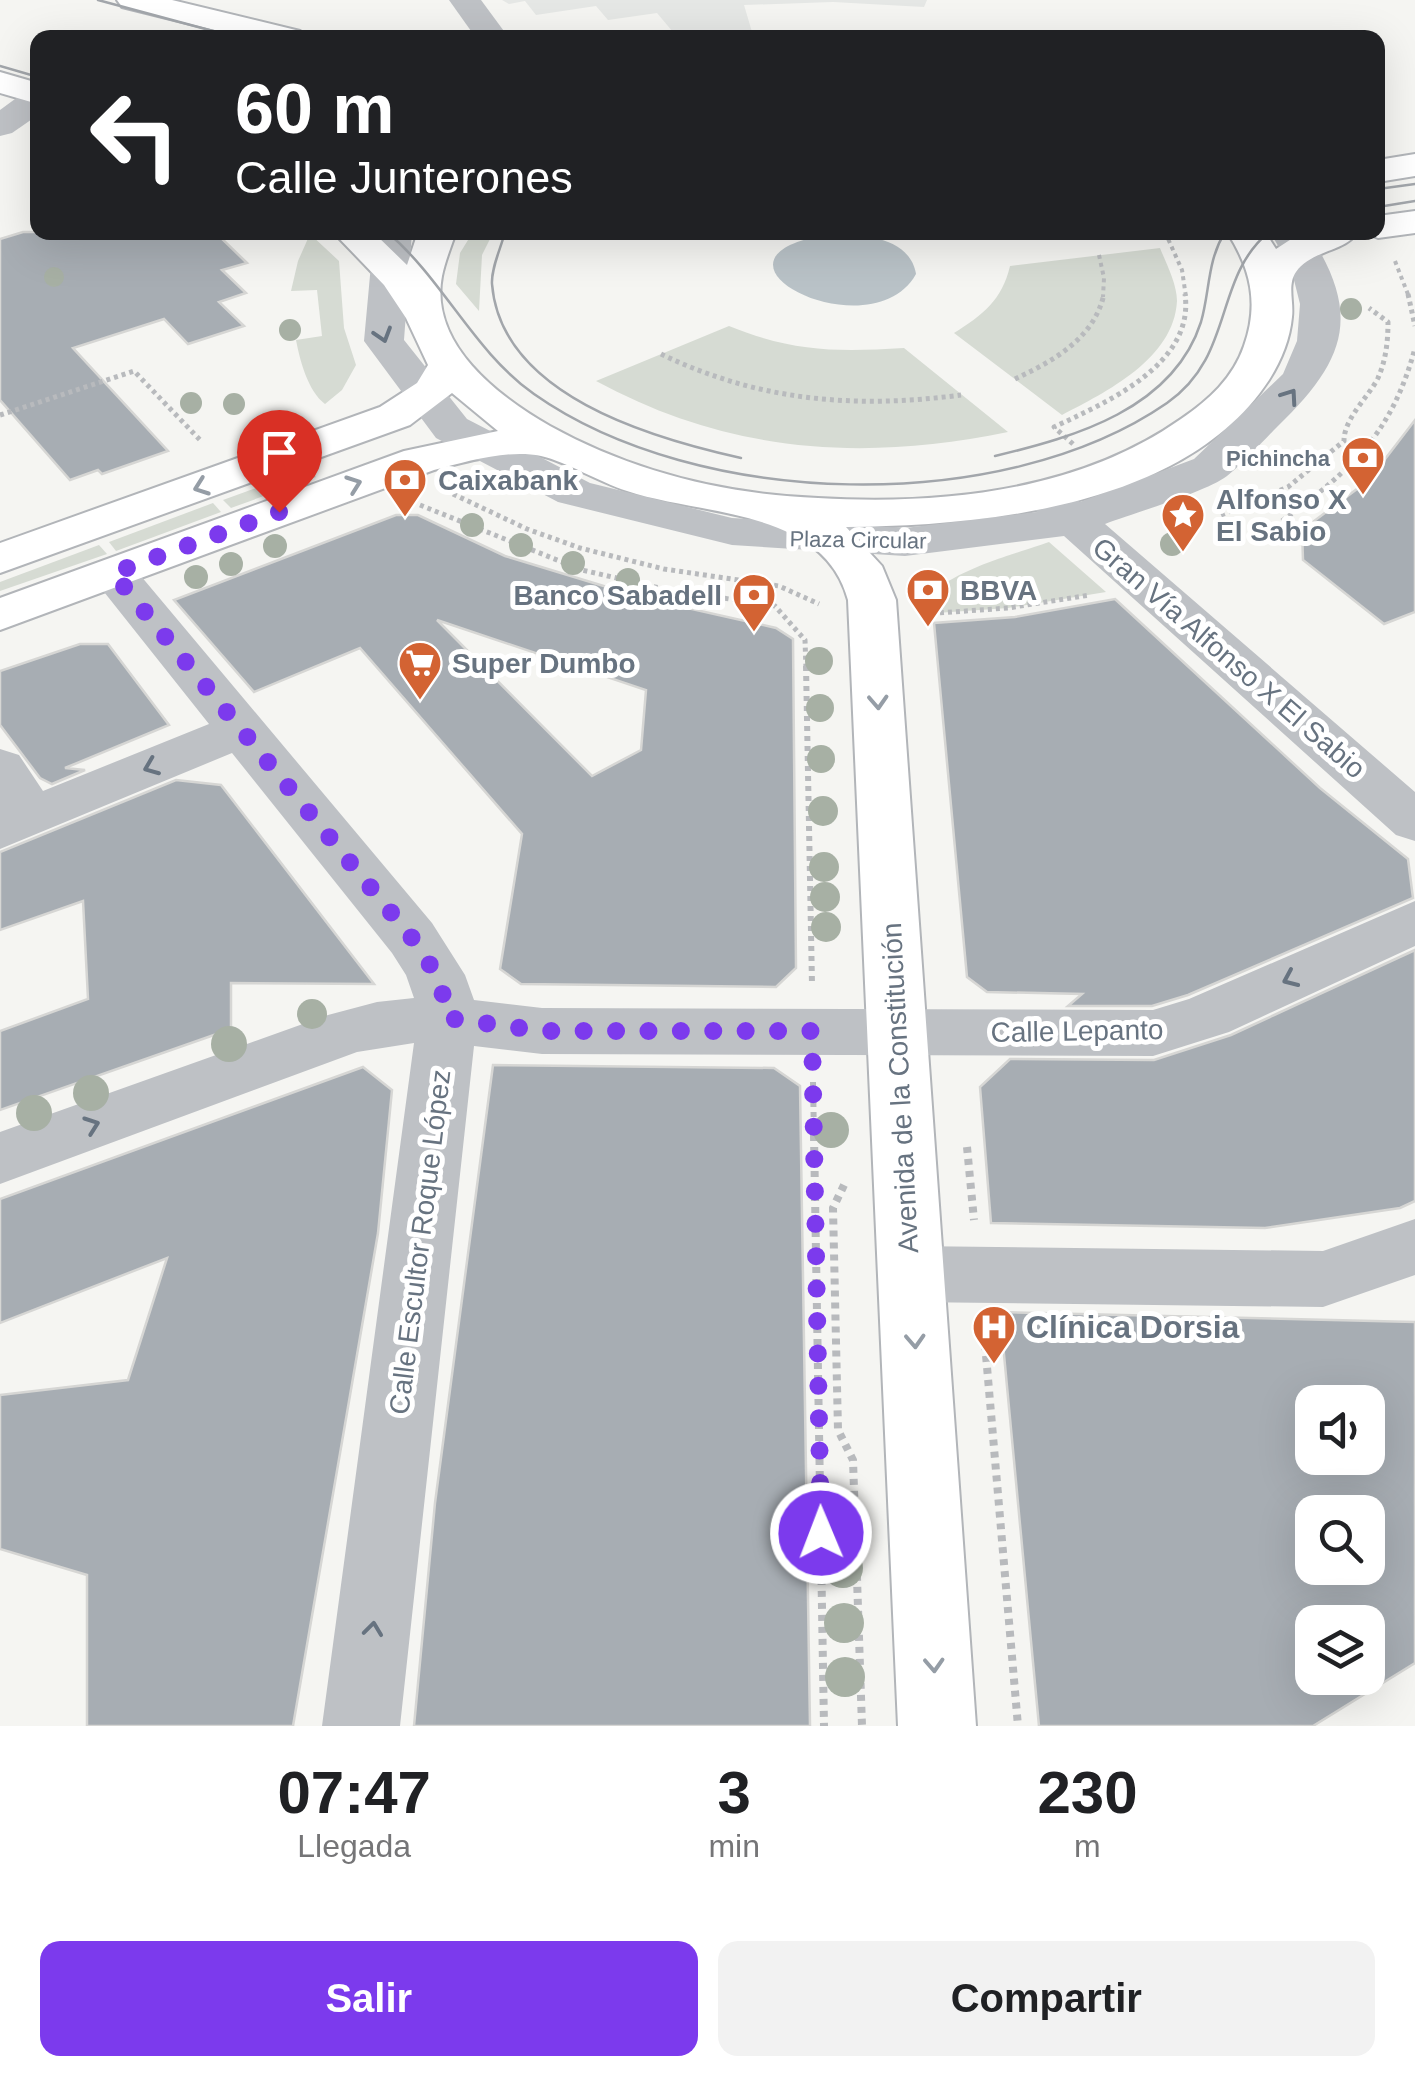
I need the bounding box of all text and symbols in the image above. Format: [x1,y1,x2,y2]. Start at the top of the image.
icon: left [70,70,200,200]
text: 60 m [235,70,395,148]
text: Calle Junterones [235,152,573,203]
one-way arrow [372,325,392,342]
one-way arrow [1278,389,1296,407]
pin [237,410,322,513]
icon: arrive [252,425,307,480]
bank icon: Pichincha [1340,435,1386,496]
place label: Pichincha [1226,446,1331,471]
bank icon: Caixabank [382,457,428,518]
place label: Caixabank [438,465,578,496]
one-way arrow [194,475,211,496]
one-way arrow [344,476,362,496]
place label: Alfonso X El Sabio [1216,484,1347,547]
place icon: Alfonso X El Sabio [1160,492,1206,553]
street label: Plaza Circular [789,526,927,554]
street label: Gran Vía Alfonso X El Sabio [1087,531,1371,785]
bank icon: BBVA [905,567,951,628]
bank icon: Banco Sabadell [731,572,777,633]
place label: BBVA [960,575,1037,606]
place label: Banco Sabadell [513,580,722,611]
supermarket icon: Super Dumbo [397,640,443,701]
place label: Super Dumbo [452,648,636,679]
one-way arrow [867,694,888,710]
one-way arrow [143,756,161,776]
street label: Avenida de la Constitución [876,922,924,1254]
one-way arrow [1282,967,1300,987]
street label: Calle Lepanto [990,1014,1164,1048]
street label: Calle Escultor Roque López [383,1068,457,1416]
one-way arrow [82,1116,99,1137]
hospital icon: Clínica Dorsia [971,1304,1017,1365]
place label: Clínica Dorsia [1026,1309,1240,1345]
one-way arrow [904,1333,925,1349]
map controls [1295,1385,1385,1695]
button: sound [1295,1385,1385,1475]
position arrow [769,1481,873,1585]
button: search [1295,1495,1385,1585]
button: layers [1295,1605,1385,1695]
one-way arrow [361,1621,382,1638]
one-way arrow [923,1658,944,1674]
text: 07:47 [277,1759,431,1826]
text: 3 [717,1759,751,1826]
text: 230 [1037,1759,1138,1826]
text: Llegada [297,1828,411,1864]
text: min [708,1828,760,1864]
text: m [1074,1828,1101,1864]
button: Salir [40,1941,698,2056]
button: Compartir [718,1941,1375,2056]

